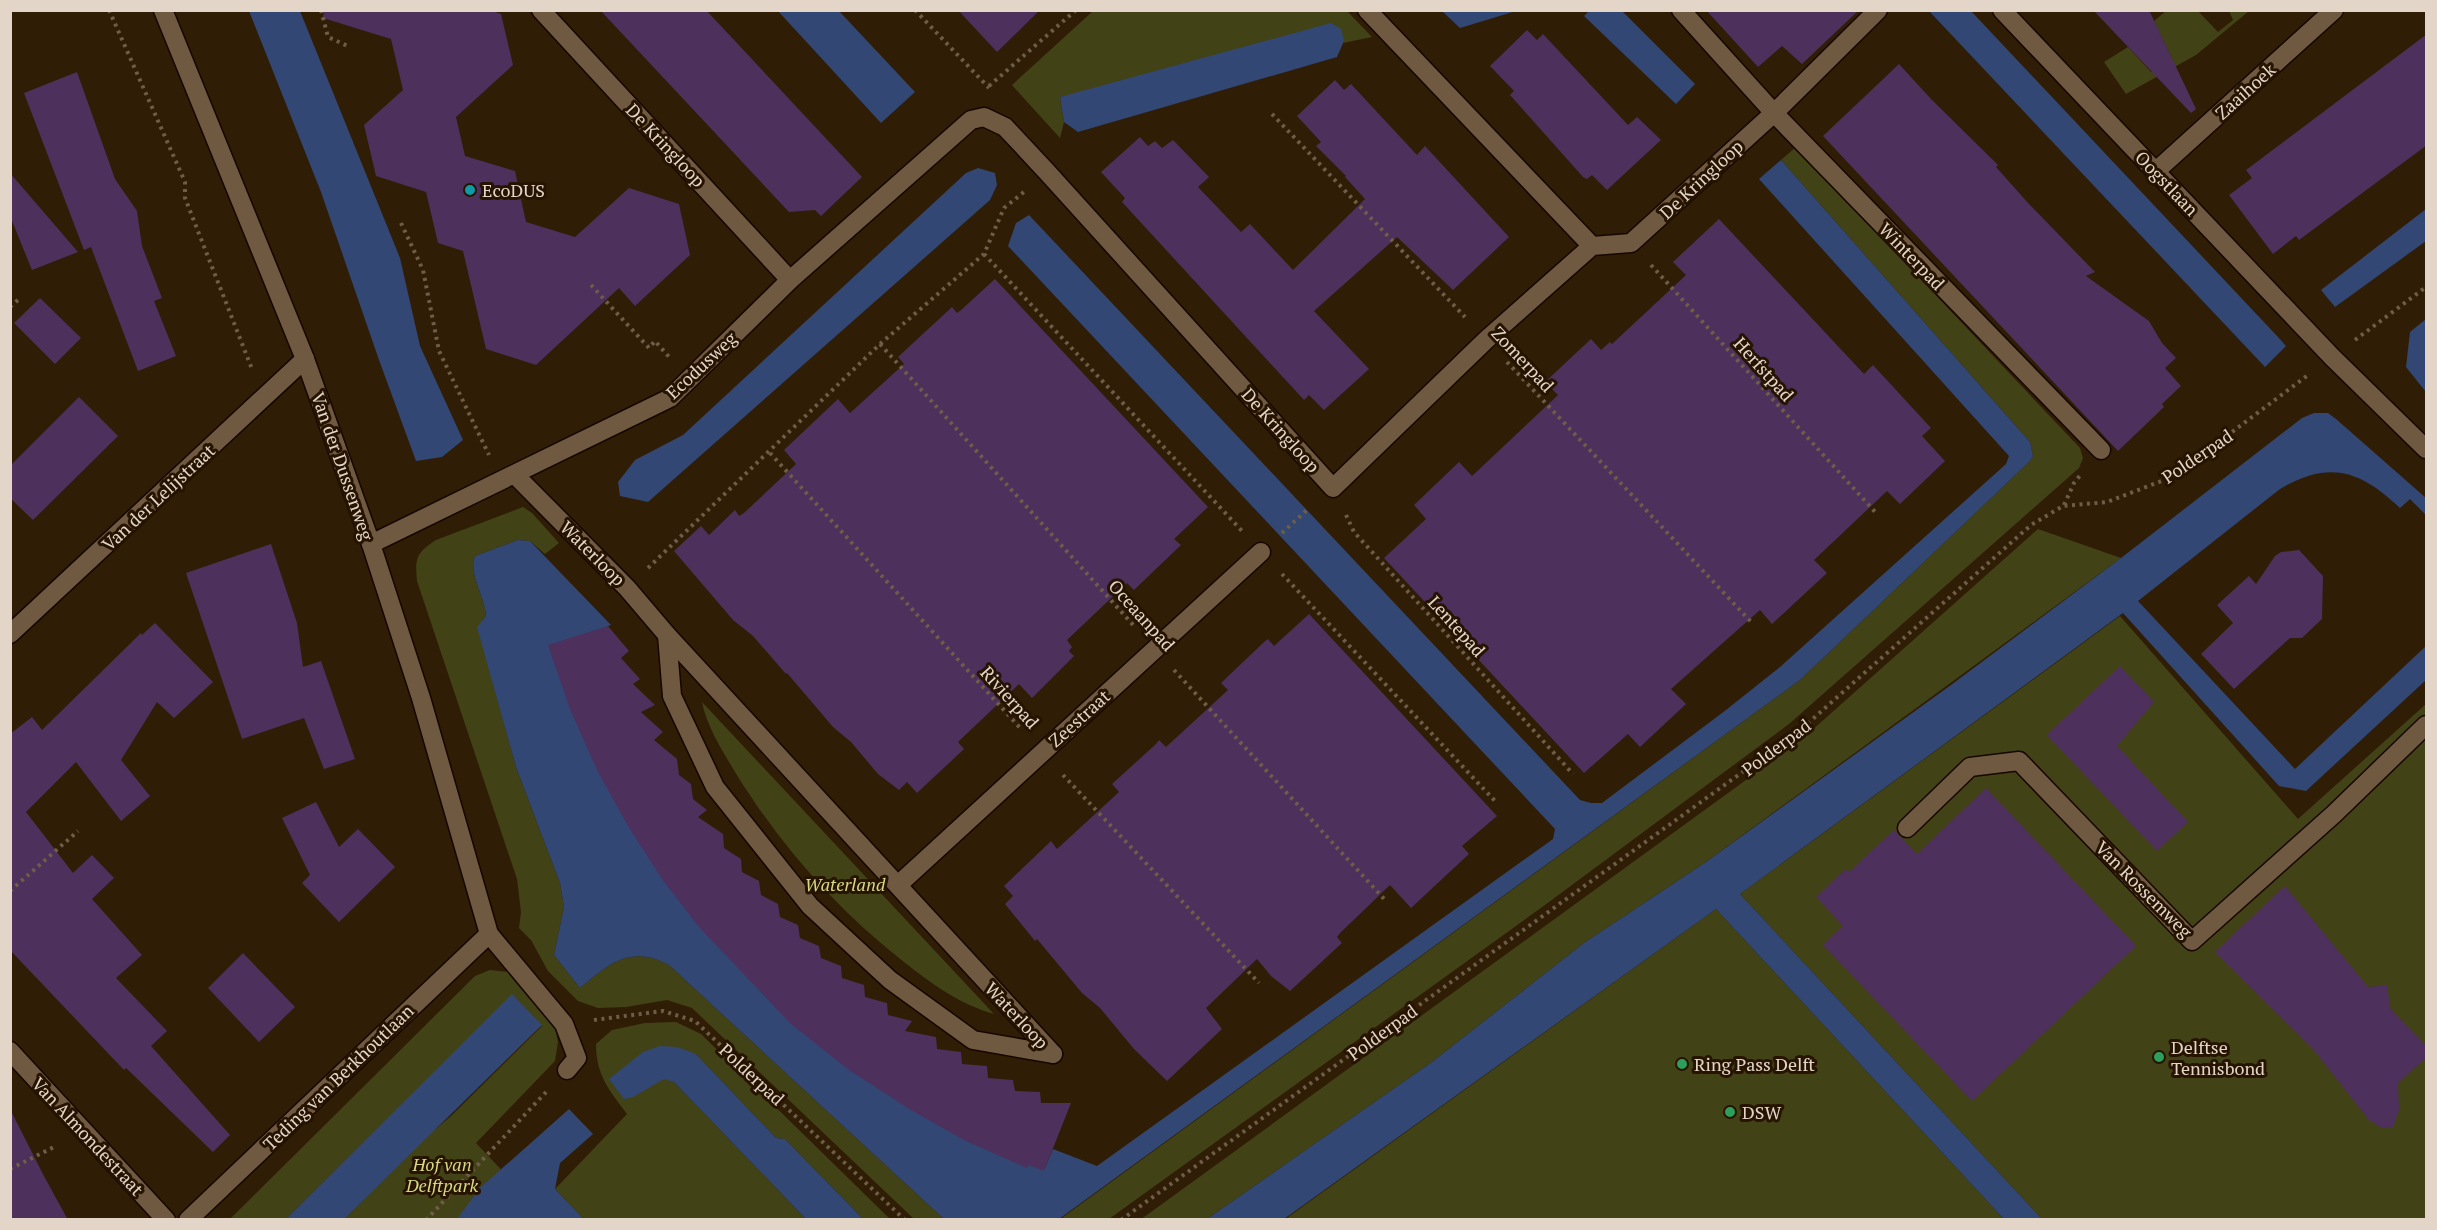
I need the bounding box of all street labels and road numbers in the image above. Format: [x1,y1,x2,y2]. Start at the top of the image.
street label: Zaaihoek [2210,57,2281,124]
street label: De Kringloop [621,98,711,192]
street label: De Kringloop [1654,134,1748,224]
street label: Oogstlaan [2130,145,2204,221]
street label: Winterpad [1874,217,1950,295]
street label: Zomerpad [1487,321,1559,397]
street label: Ecodusweg [661,326,742,404]
street label: Herfstpad [1729,332,1799,406]
street label: De Kringloop [1237,383,1325,477]
street label: Van der Dussenweg [306,389,380,544]
street label: Polderpad [2157,423,2237,489]
street label: Van der Lelijstraat [96,438,220,556]
street label: Waterloop [555,515,631,591]
street label: Oceaanpad [1103,574,1181,656]
street label: Lentepad [1423,590,1491,662]
street label: Rivierpad [975,660,1045,734]
street label: Zeestraat [1043,684,1115,752]
street label: Polderpad [1737,713,1815,781]
street label: Van Rossemweg [2090,835,2198,943]
street label: Waterloop [980,977,1054,1053]
street label: Teding van Berkhoutlaan [258,999,419,1155]
street label: Polderpad [1342,999,1422,1065]
street label: Polderpad [714,1038,790,1110]
street label: Van Almondestraat [27,1072,149,1201]

